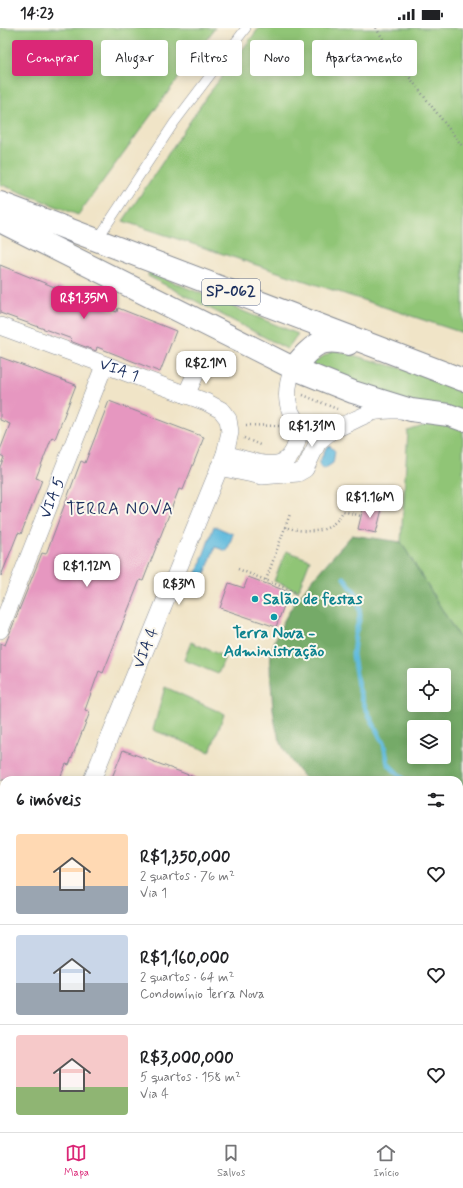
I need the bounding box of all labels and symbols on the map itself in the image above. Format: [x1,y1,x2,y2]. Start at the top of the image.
road number: SP-062 [202,279,260,305]
pin: R$1.35M [47,286,121,320]
pin: R$2.1M [173,351,239,385]
street label: VIA 1 [97,353,142,387]
pin: R$1.31M [275,414,349,448]
street label: VIA 5 [34,474,70,522]
pin: R$1.16M [333,485,407,519]
district label: TERRA NOVA [66,498,174,520]
pin: R$1.12M [50,554,124,588]
pin: R$3M [155,572,203,606]
place label: Salão de festas [263,589,364,610]
marker: Salão de festas [250,594,260,604]
marker: Terra Nova - Administração [269,612,279,622]
place label: Terra Nova - Administração [224,623,324,662]
street label: VIA 4 [128,624,164,672]

